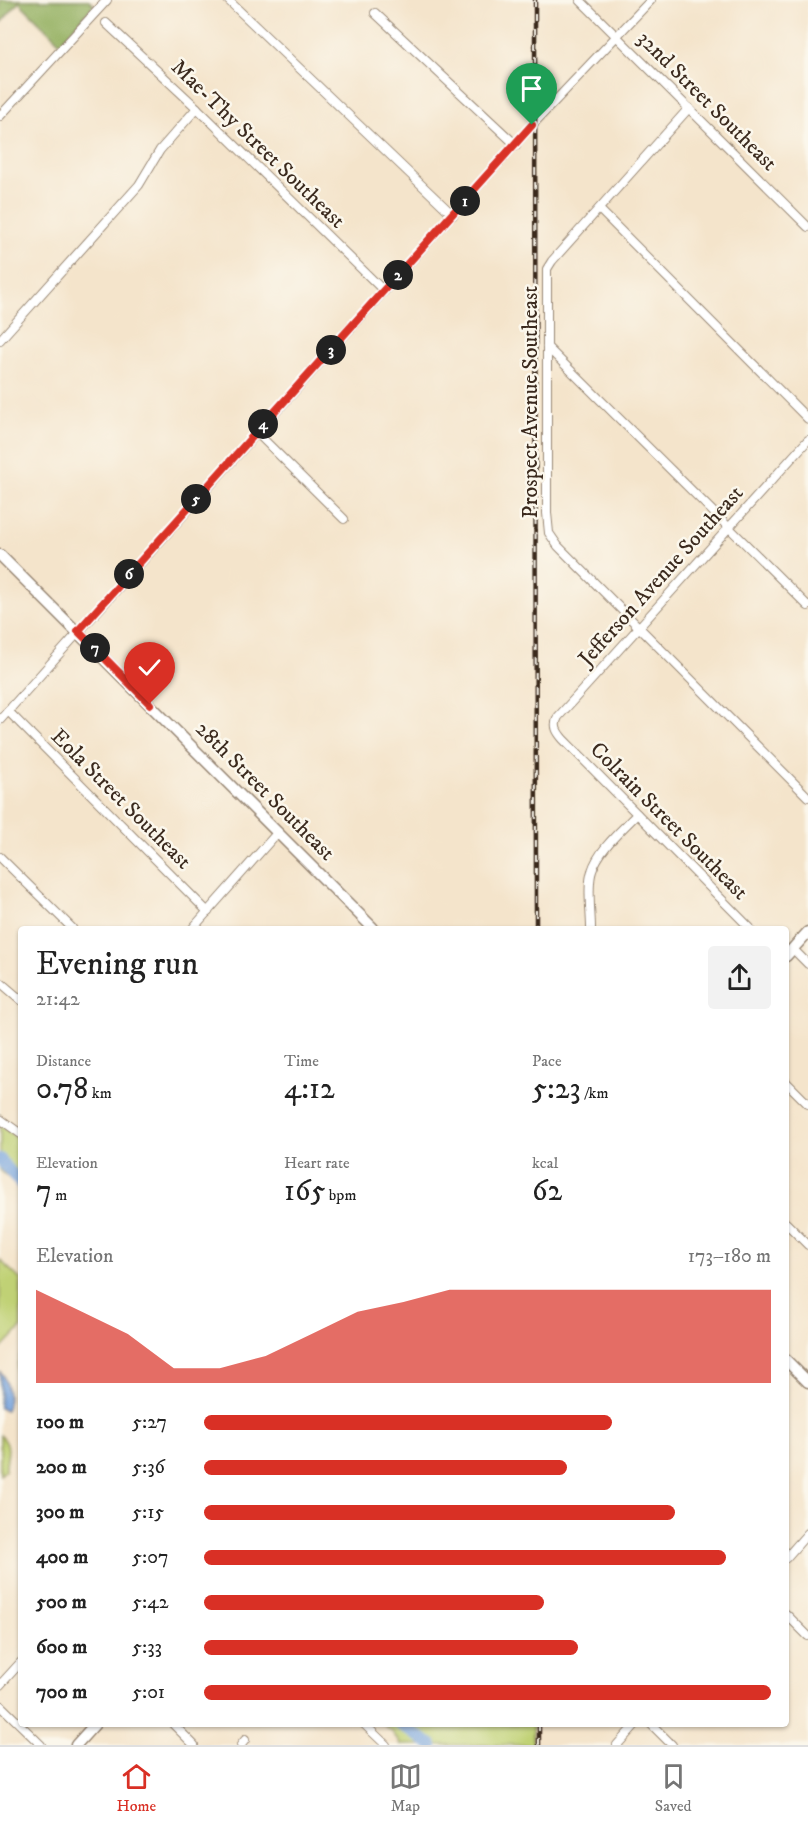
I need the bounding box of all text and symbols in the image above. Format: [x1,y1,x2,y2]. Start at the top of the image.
street label: 32nd Street Southeast [631,25,783,177]
street label: Mae-Thy Street Southeast [165,54,351,234]
pin [506,63,557,125]
icon: arrive [515,72,548,105]
pin: 1 [450,186,480,216]
text: 1 [462,191,468,211]
pin: 2 [383,260,413,290]
text: 2 [394,265,402,285]
street label: Prospect Avenue Southeast [517,286,544,518]
pin: 3 [316,335,346,365]
text: 3 [328,340,334,360]
pin: 4 [248,409,278,439]
text: 4 [258,414,268,434]
street label: Jefferson Avenue Southeast [571,480,749,673]
pin: 5 [181,484,211,514]
text: 5 [192,489,200,509]
pin: 6 [114,559,144,589]
text: 6 [125,564,133,584]
pin: 7 [80,633,110,663]
text: 7 [91,638,99,658]
pin [124,642,175,704]
icon: check [133,651,166,684]
street label: 28th Street Southeast [190,716,340,866]
street label: Eola Street Southeast [45,723,197,875]
street label: Colrain Street Southeast [584,736,754,906]
text: Evening run [36,944,198,985]
button: share [708,946,771,1009]
text: 21:42 [36,987,80,1012]
text: Distance [36,1051,91,1071]
text: Time [284,1051,319,1071]
text: Pace [532,1051,562,1071]
text: 0.78 [36,1071,88,1108]
text: 4:12 [284,1071,335,1108]
text: 5:23 [532,1071,581,1108]
text: km [88,1083,112,1103]
text: /km [581,1083,608,1103]
text: Elevation [36,1153,98,1173]
text: Heart rate [284,1153,350,1173]
text: kcal [532,1153,558,1173]
text: 7 [36,1173,52,1210]
text: 165 [284,1173,325,1210]
text: 62 [532,1173,562,1210]
text: m [52,1185,67,1205]
text: bpm [325,1185,356,1205]
text: Elevation [36,1244,113,1269]
text: 173–180 m [688,1244,771,1269]
text: 100 m [36,1410,84,1435]
text: 5:27 [132,1410,167,1435]
text: 200 m [36,1455,87,1480]
text: 5:36 [132,1455,165,1480]
text: 300 m [36,1500,84,1525]
text: 5:15 [132,1500,164,1525]
text: 400 m [36,1545,88,1570]
text: 5:07 [132,1545,168,1570]
text: 500 m [36,1590,87,1615]
text: 5:42 [132,1590,169,1615]
text: 600 m [36,1635,87,1660]
text: 5:33 [132,1635,162,1660]
text: 700 m [36,1680,87,1705]
text: 5:01 [132,1680,165,1705]
tab: Home [116,1760,156,1816]
tab: Map [389,1760,422,1816]
tab: Saved [655,1760,692,1816]

